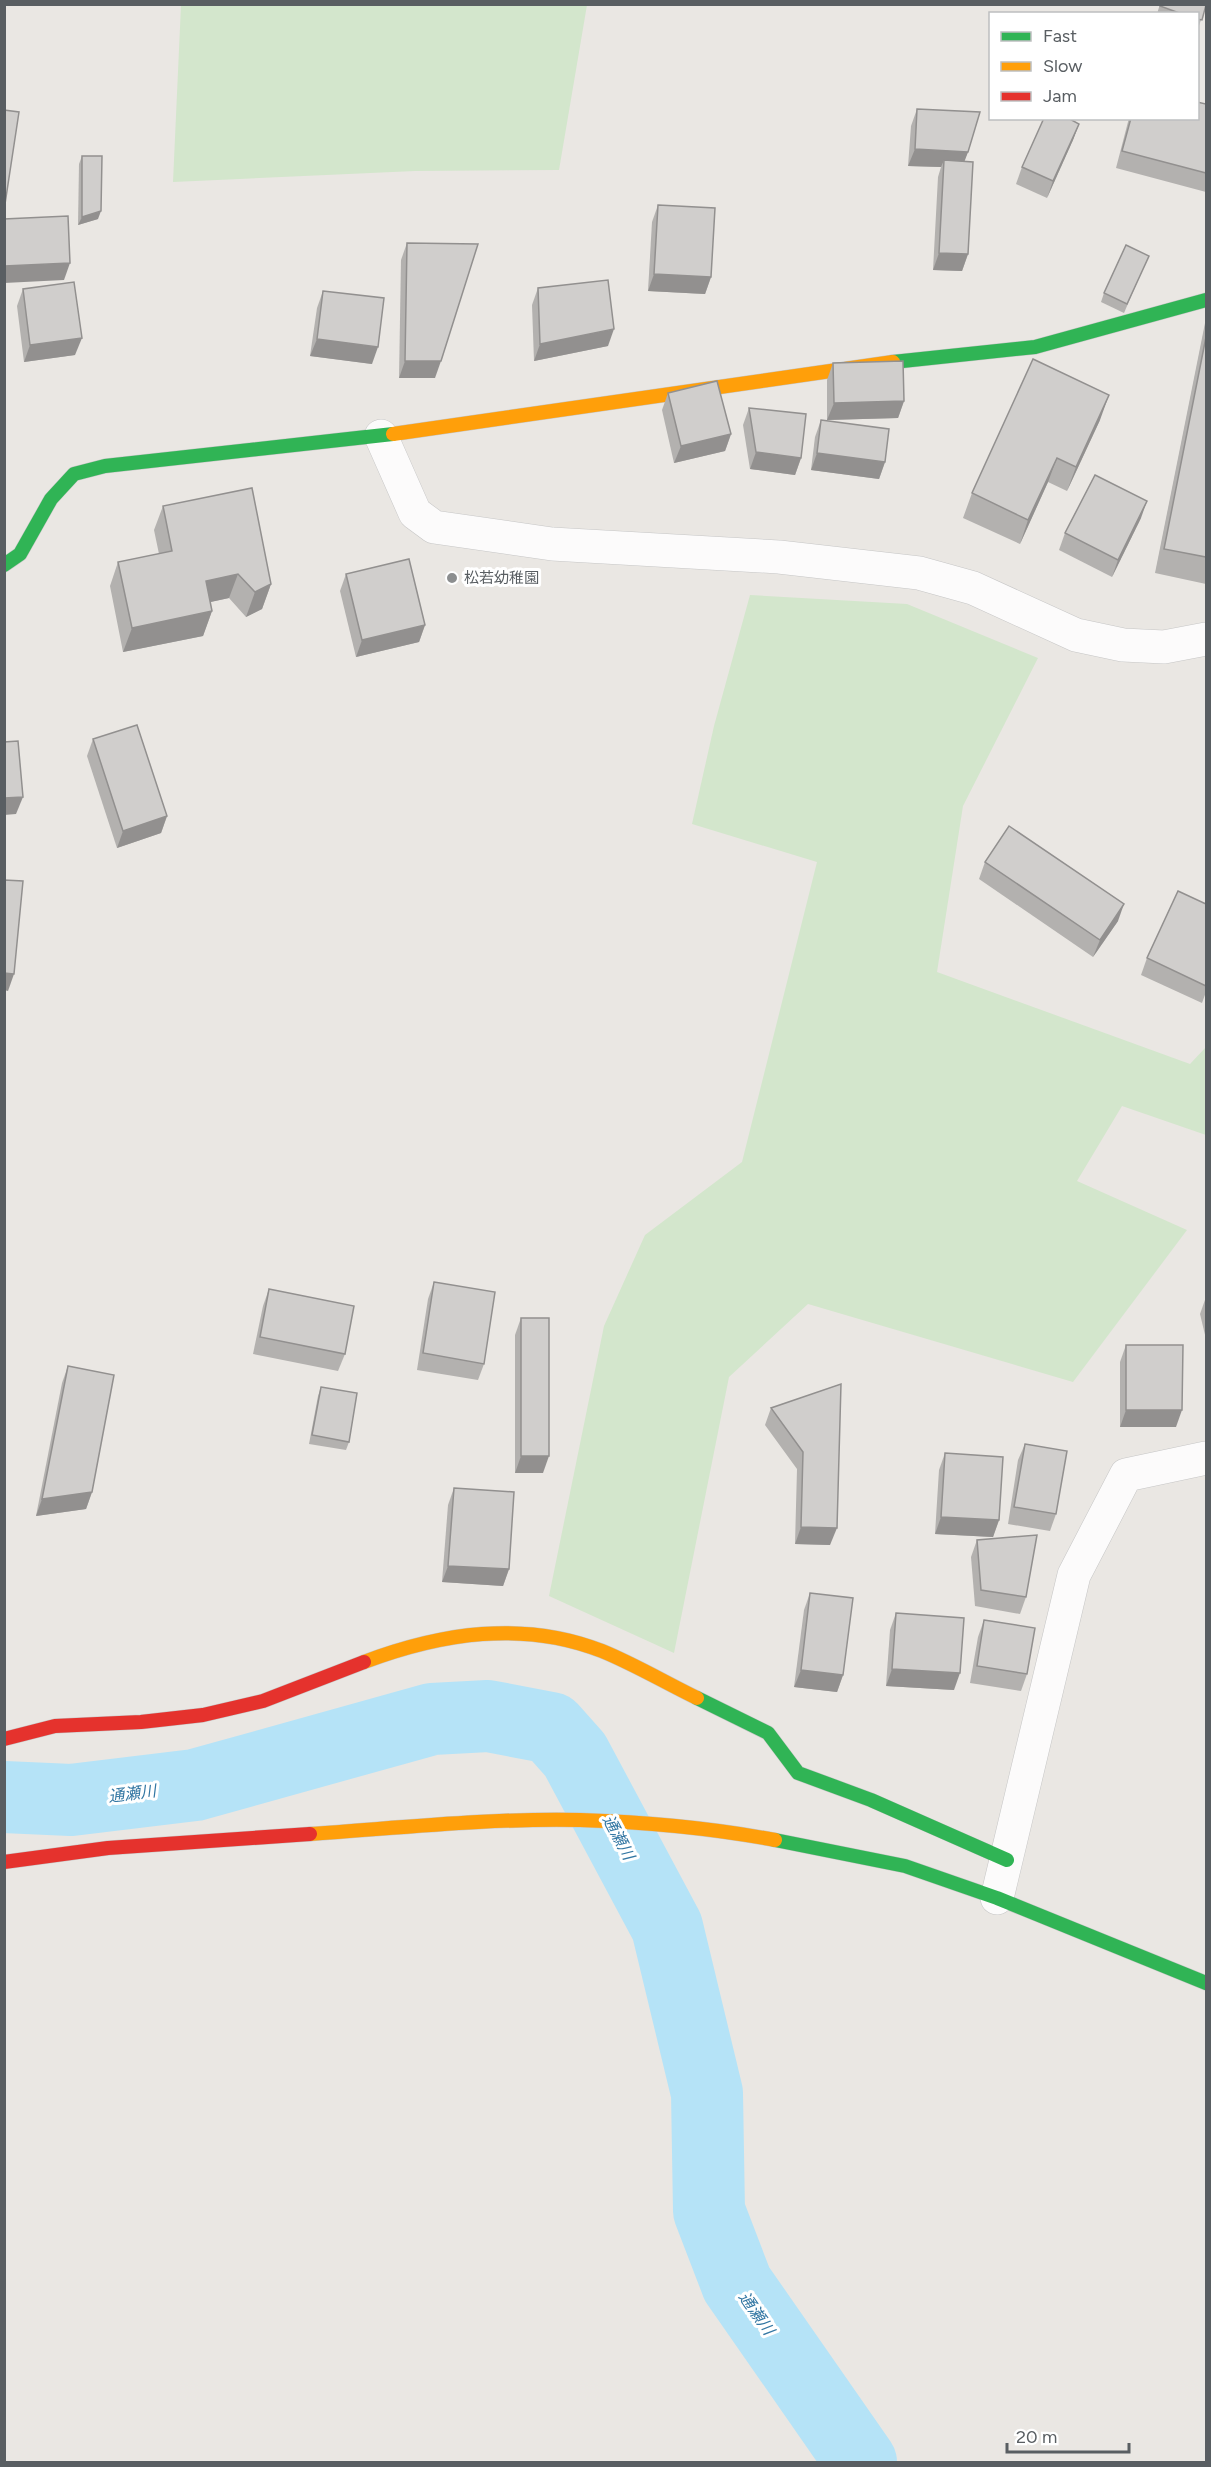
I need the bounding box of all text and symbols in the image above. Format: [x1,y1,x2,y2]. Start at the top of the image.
legend [989,12,1199,120]
text: Fast [1043,25,1077,47]
text: Slow [1043,55,1082,77]
text: Jam [1043,85,1077,107]
place label: 松若幼稚園 [464,569,539,587]
marker: 松若幼稚園 [445,571,459,585]
water label: 通瀬川 [107,1781,159,1806]
water label: 通瀬川 [599,1812,639,1865]
water label: 通瀬川 [735,2288,779,2340]
scale bar [1007,2416,1128,2454]
text: 20 m [1016,2426,1057,2448]

